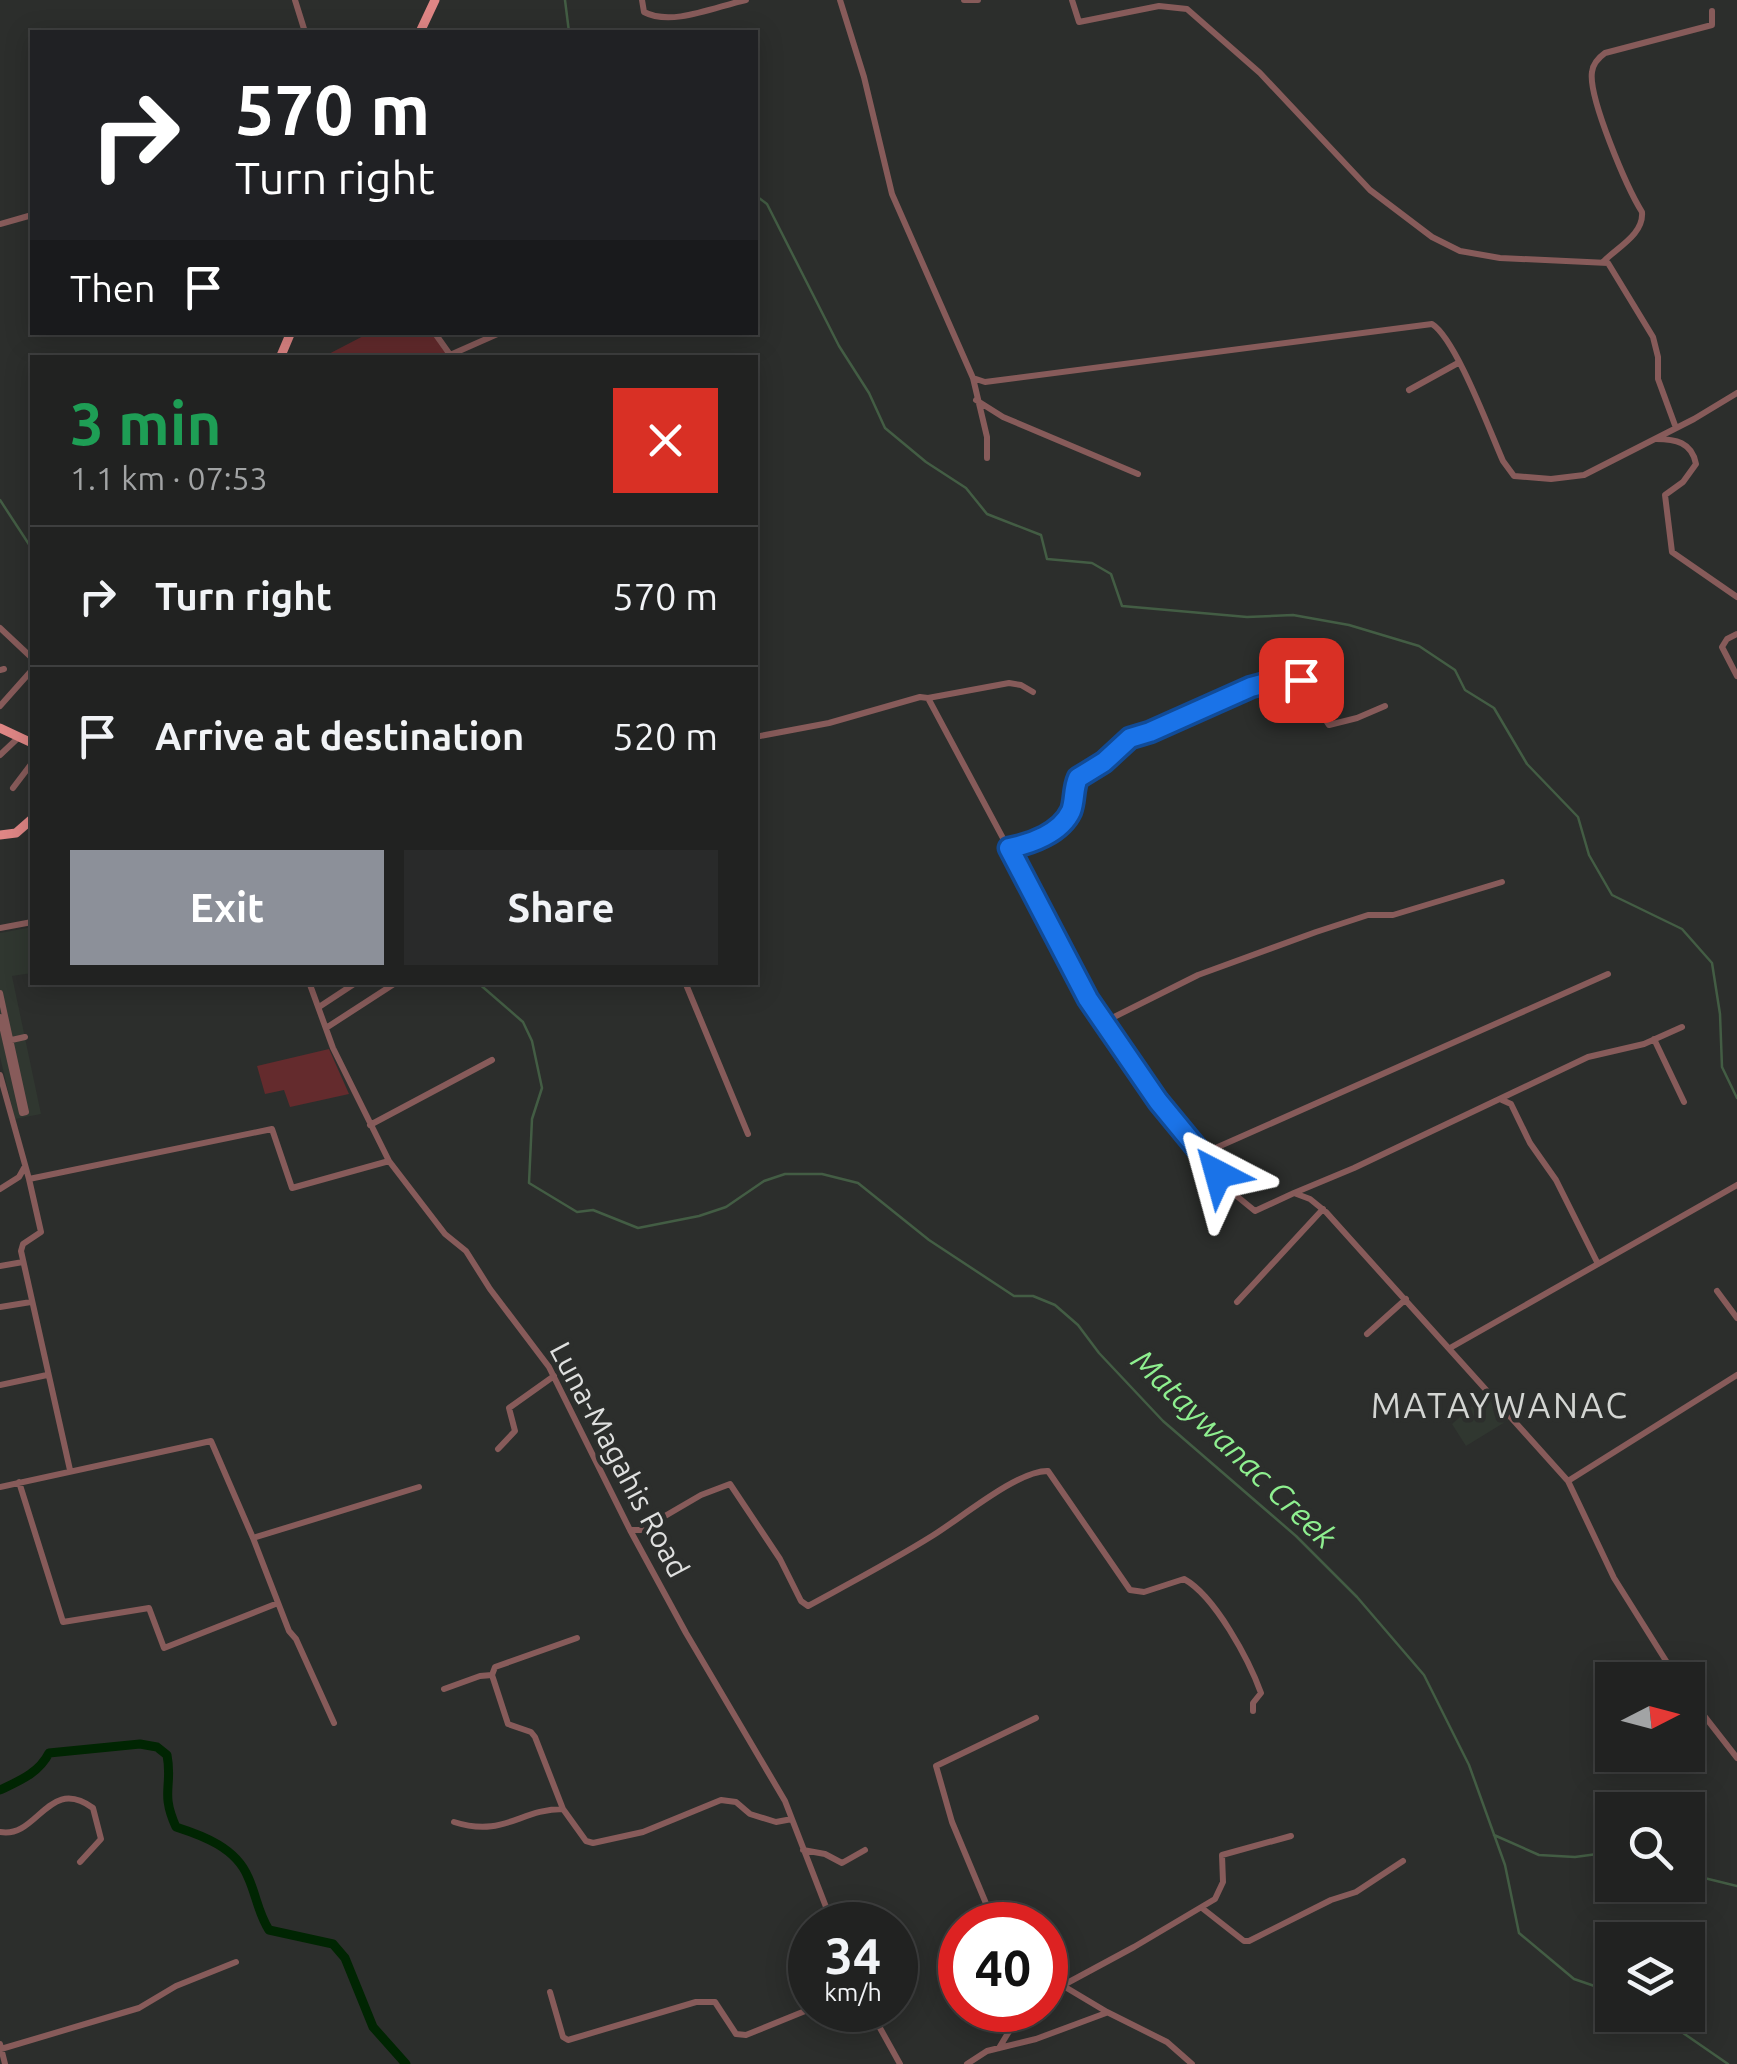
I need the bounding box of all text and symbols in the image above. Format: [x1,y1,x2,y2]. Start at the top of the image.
icon: right [70,70,200,200]
text: 570 m [235,70,430,148]
text: Turn right [235,152,435,203]
icon: arrive [176,260,231,315]
text: Then [70,267,156,309]
button: close [613,388,718,493]
text: 3 min [70,389,222,456]
text: 1.1 km · 07:53 [70,460,268,496]
icon: right [70,569,125,624]
text: Turn right [155,575,332,617]
text: 570 m [612,575,718,617]
pin [1259,638,1344,723]
icon: arrive [1274,653,1329,708]
icon: arrive [70,709,125,764]
text: Arrive at destination [155,715,524,757]
text: 520 m [612,715,718,757]
button: Exit [70,850,384,965]
button: Share [404,850,718,965]
position arrow [1166,1122,1270,1226]
street label: Luna-Magahis Road [544,1336,696,1583]
water label: Mataywanac Creek [1125,1341,1345,1555]
district label: MATAYWANAC [1371,1385,1629,1425]
north arrow [1595,1662,1705,1772]
map controls [1595,1662,1705,2032]
button: search [1595,1792,1705,1902]
speed limit sign: 40 [938,1902,1068,2032]
button: layers [1595,1922,1705,2032]
text: 34 [825,1927,881,1983]
text: km/h [824,1978,882,2006]

